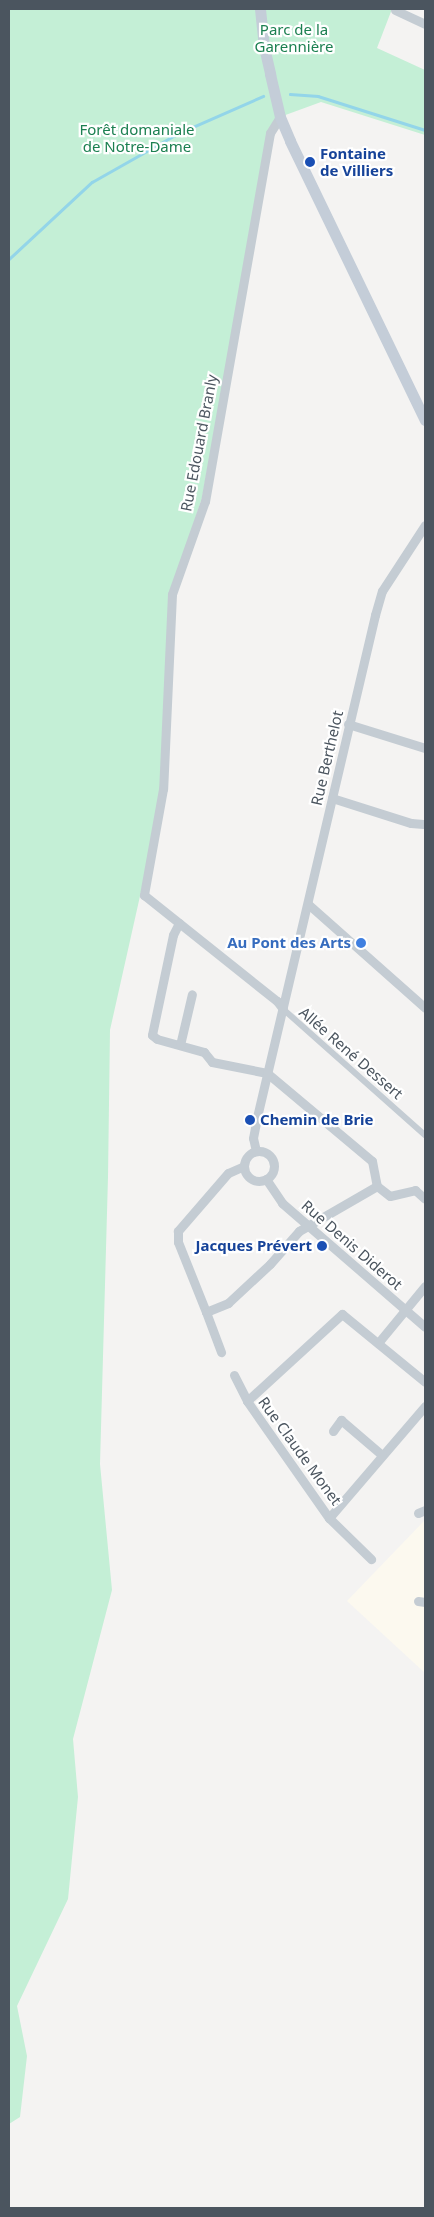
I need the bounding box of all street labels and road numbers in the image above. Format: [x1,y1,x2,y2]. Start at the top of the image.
street label: Rue Edouard Branly [177,373,221,513]
street label: Rue Berthelot [307,709,347,807]
street label: Allée René Dessert [296,1003,406,1103]
street label: Rue Denis Diderot [298,1196,406,1294]
street label: Rue Claude Monet [255,1393,345,1509]

